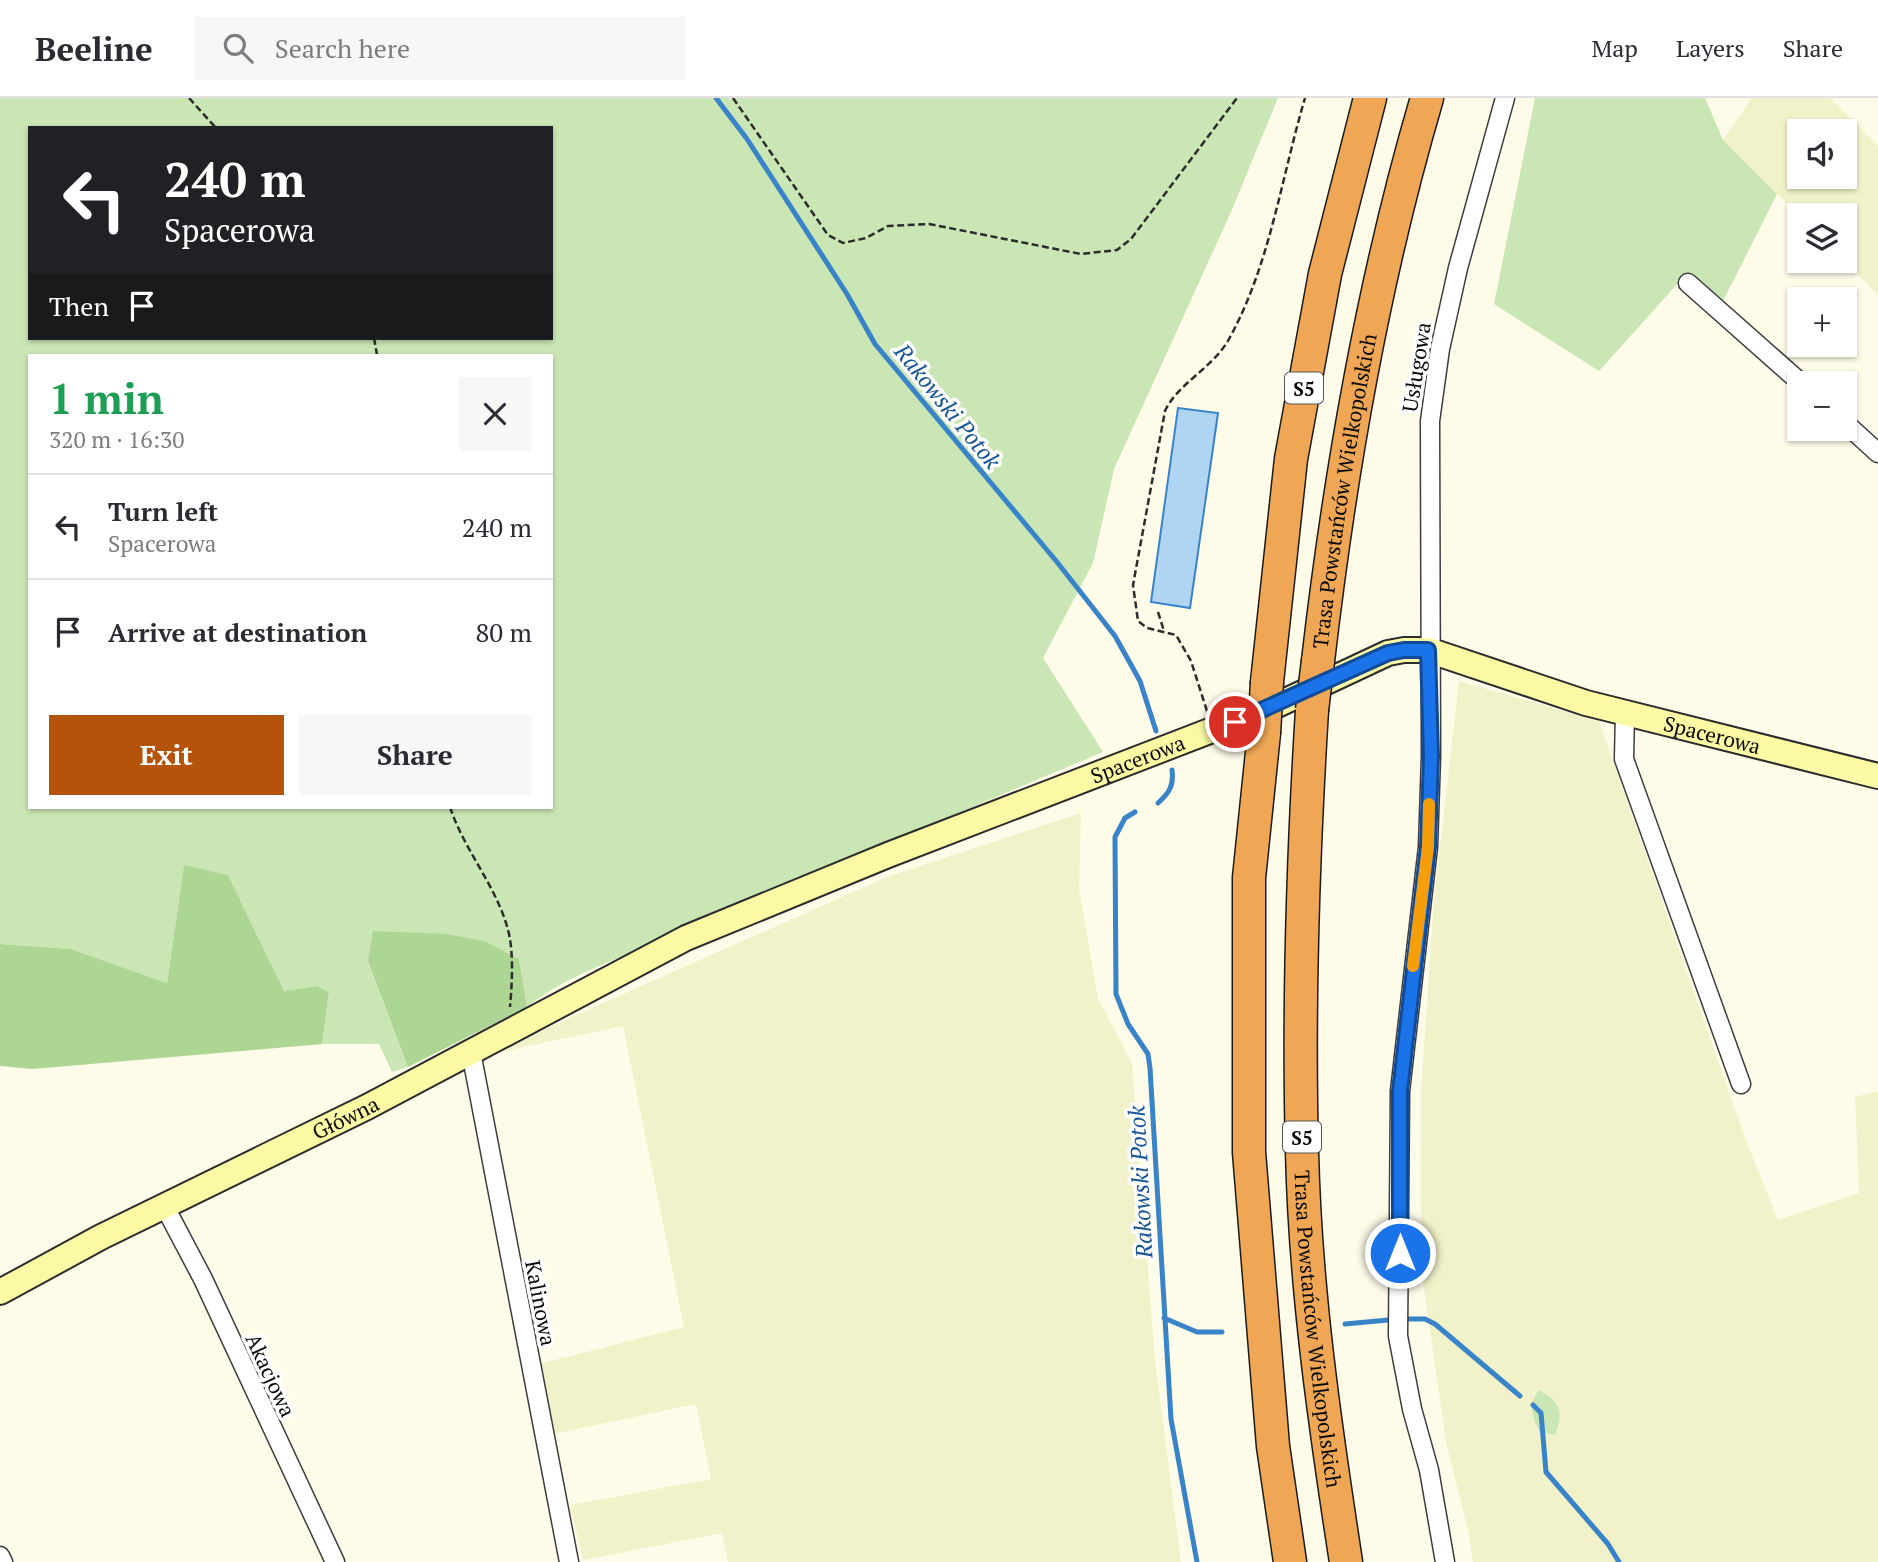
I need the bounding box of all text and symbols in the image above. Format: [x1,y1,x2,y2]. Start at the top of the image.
search box [195,17,685,80]
text: Beeline [35,27,153,70]
icon: search [219,29,257,67]
text: Search here [275,31,410,65]
text: Map [1591,32,1638,64]
text: Layers [1676,32,1745,64]
text: Share [1783,32,1843,64]
map controls [1787,119,1857,441]
button: sound [1787,119,1857,189]
text: 240 m [164,146,306,211]
icon: left [49,154,140,245]
button: layers [1787,203,1857,273]
text: Spacerowa [164,209,315,251]
icon: arrive [123,287,161,325]
button: + [1787,287,1857,357]
text: Then [49,289,109,323]
street label: Usługowa [1395,320,1437,414]
street label: Trasa Powstańców Wielkopolskich [1306,331,1383,650]
water label: Rakowski Potok [887,336,1009,476]
text: 1 min [49,370,164,426]
button: − [1787,371,1857,441]
road number: S5 [1285,372,1323,404]
button: close [458,377,532,451]
text: 320 m · 16:30 [49,424,184,455]
text: Turn left [108,494,218,528]
icon: left [49,508,87,546]
text: 240 m [462,510,532,544]
text: Spacerowa [108,528,216,559]
icon: arrive [49,613,87,651]
text: Arrive at destination [108,615,367,649]
text: 80 m [476,615,532,649]
pin [1205,692,1265,752]
icon: arrive [1216,703,1254,741]
street label: Spacerowa [1661,709,1764,760]
button: Exit [49,715,284,795]
button: Share [298,715,532,795]
street label: Spacerowa [1086,728,1189,790]
street label: Główna [307,1089,384,1146]
water label: Rakowski Potok [1120,1104,1160,1260]
road number: S5 [1283,1121,1321,1152]
street label: Trasa Powstańców Wielkopolskich [1289,1170,1349,1489]
position arrow [1363,1216,1437,1290]
street label: Kalinowa [519,1258,563,1349]
street label: Akacjowa [240,1329,303,1422]

